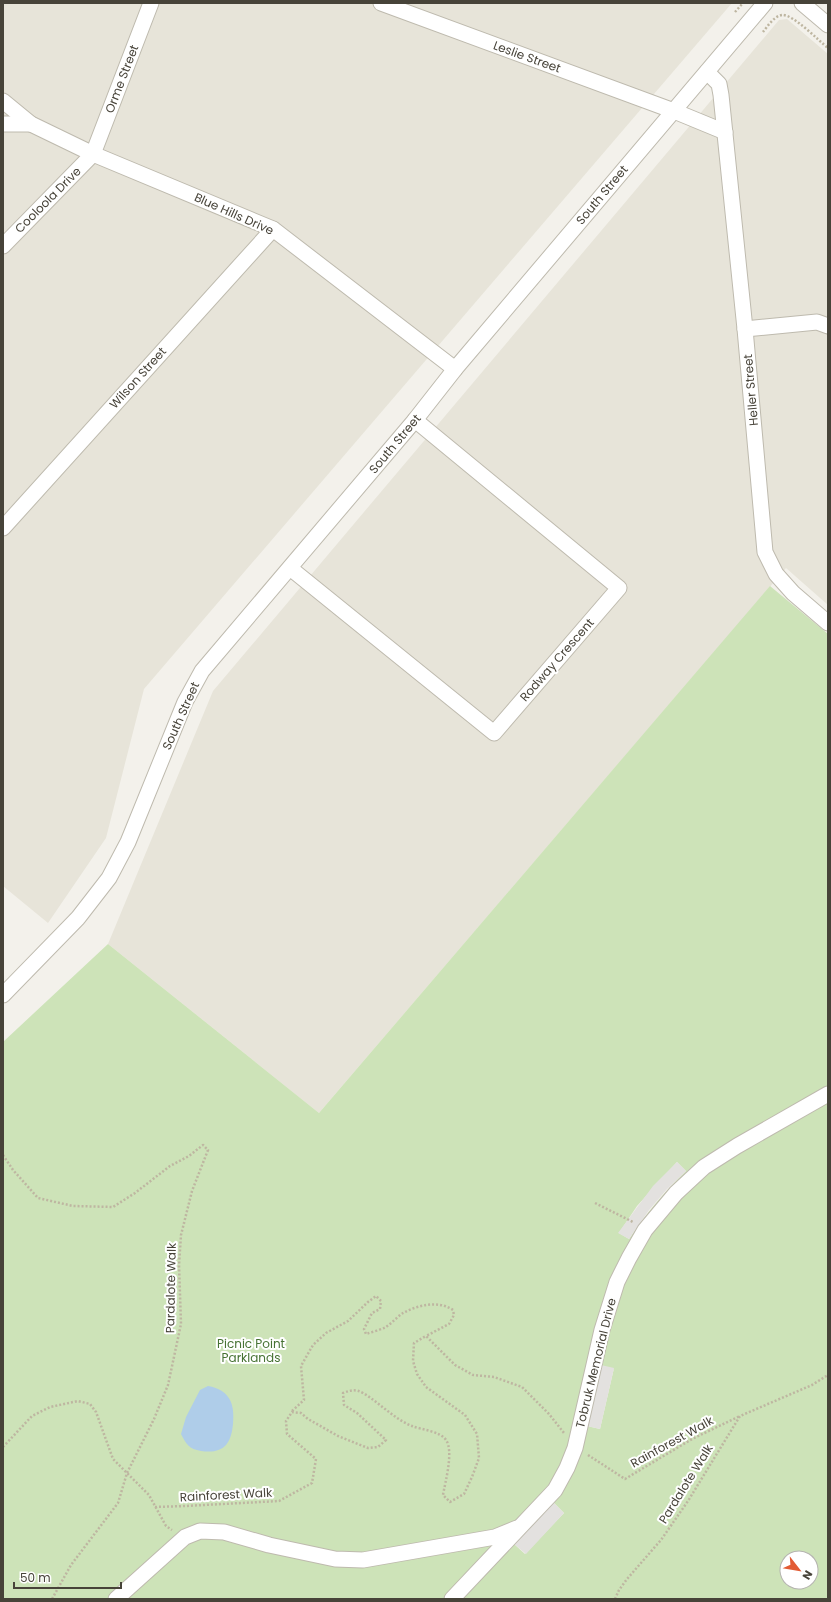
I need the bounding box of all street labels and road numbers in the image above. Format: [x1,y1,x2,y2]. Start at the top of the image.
street label: Leslie Street [491,36,563,77]
street label: Orme Street [101,42,142,116]
street label: South Street [572,161,632,228]
street label: Cooloola Drive [11,163,85,237]
street label: Blue Hills Drive [192,188,277,239]
street label: Wilson Street [105,343,170,412]
street label: Heller Street [739,353,762,427]
street label: South Street [365,410,425,477]
street label: Rodway Crescent [516,614,598,705]
street label: South Street [158,679,203,753]
street label: Pardalote Walk [161,1242,180,1333]
street label: Tobruk Memorial Drive [571,1296,620,1430]
street label: Rainforest Walk [627,1411,717,1471]
street label: Pardalote Walk [654,1440,717,1527]
street label: Rainforest Walk [179,1484,273,1505]

